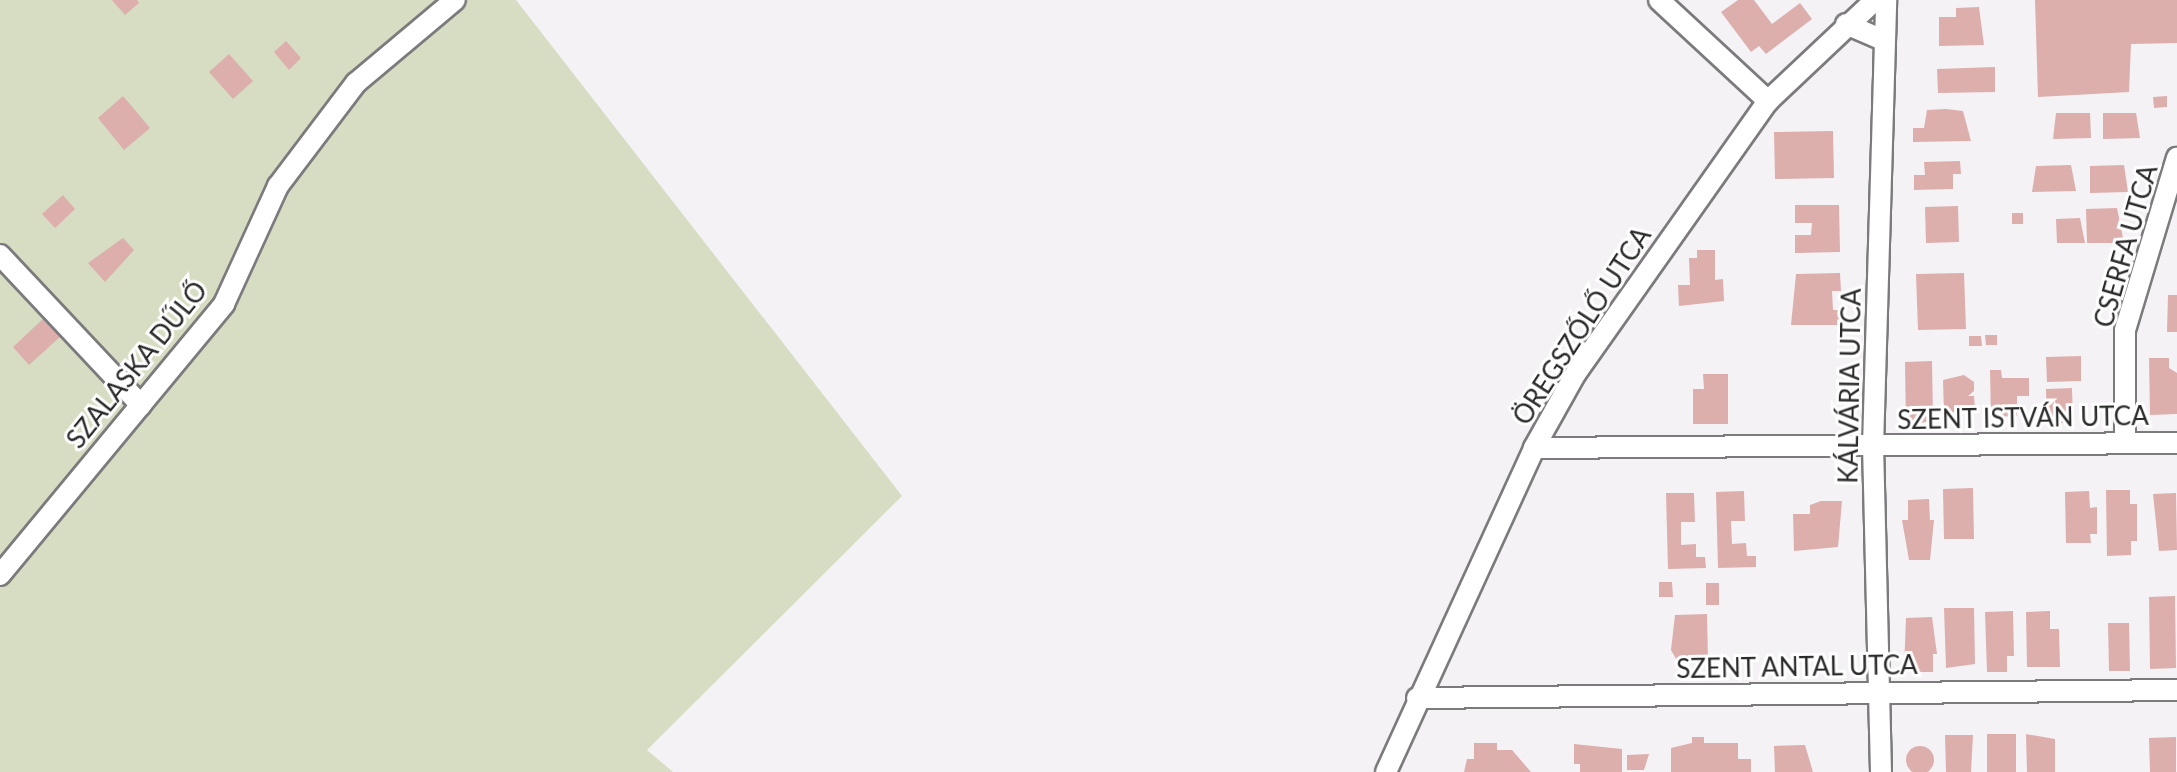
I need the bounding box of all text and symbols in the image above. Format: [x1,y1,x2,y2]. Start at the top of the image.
street label: CSERFA UTCA [2088,161,2164,331]
street label: ÖREGSZŐLŐ UTCA [1506,221,1658,431]
street label: SZALASKA DŰLŐ [60,275,214,455]
street label: KÁLVÁRIA UTCA [1833,288,1867,484]
street label: SZENT ISTVÁN UTCA [1897,400,2149,436]
street label: SZENT ANTAL UTCA [1675,649,1919,685]

